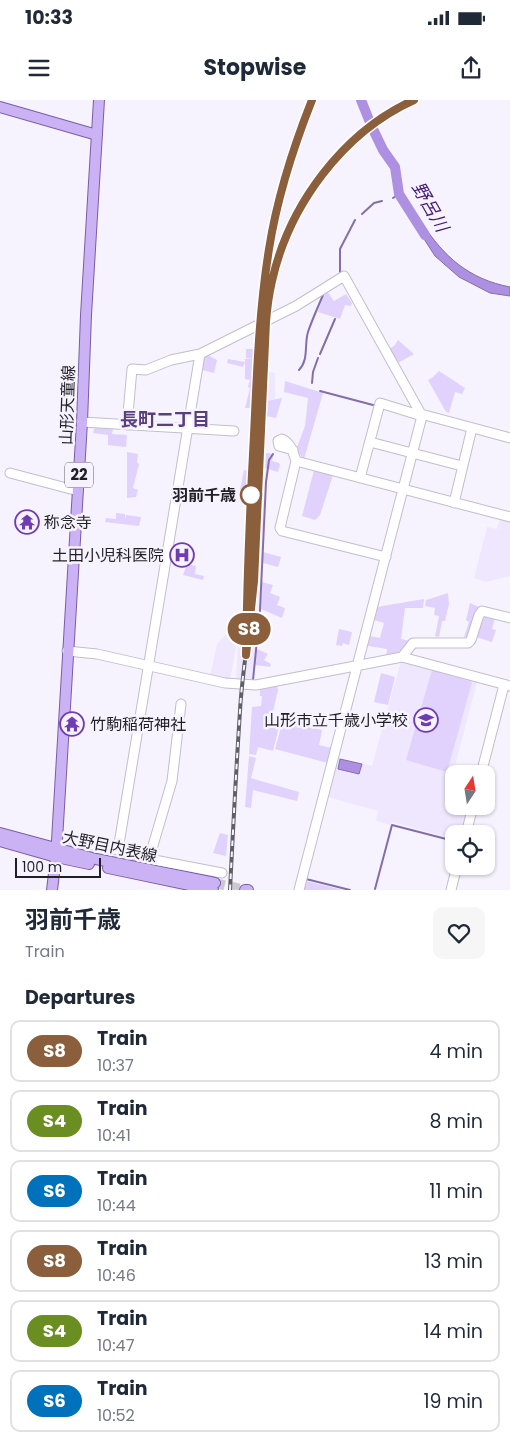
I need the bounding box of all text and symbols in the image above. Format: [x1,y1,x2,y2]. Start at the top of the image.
text: 10:33 [25,4,73,31]
text: Stopwise [204,52,306,83]
icon: menu [25,54,53,82]
icon: share [457,54,485,82]
water label: 野呂川 [406,177,456,238]
street label: 山形天童線 [55,365,80,445]
district label: 長町二丁目 [120,407,210,432]
road number: 22 [65,462,93,488]
place label: 羽前千歳 [172,484,236,507]
marker: 羽前千歳 [240,484,262,506]
temple icon: 称念寺 [14,509,40,535]
place label: 称念寺 [44,511,92,534]
hospital icon: 土田小児科医院 [169,542,195,568]
place label: 土田小児科医院 [52,544,164,567]
line badge: S8 [226,613,272,645]
text: S8 [238,616,260,641]
school or university icon: 山形市立千歳小学校 [413,707,439,733]
place label: 山形市立千歳小学校 [264,709,408,732]
temple icon: 竹駒稲荷神社 [59,711,85,737]
place label: 竹駒稲荷神社 [90,713,186,736]
north arrow [445,765,495,815]
map controls [445,765,495,875]
street label: 大野目内表線 [61,825,159,868]
button: locate [445,825,495,875]
scale bar [15,855,101,878]
text: 100 m [22,857,62,877]
text: 羽前千歳 [25,903,121,936]
button: heart [433,907,485,959]
text: Train [25,940,65,963]
text: Departures [25,984,135,1011]
text: Train [97,1025,148,1052]
text: S8 [43,1038,66,1063]
text: 4 min [430,1038,483,1065]
text: 10:37 [97,1054,134,1077]
text: Train [97,1095,148,1122]
text: S4 [43,1108,66,1133]
text: 8 min [430,1108,483,1135]
text: 10:41 [97,1124,131,1147]
text: Train [97,1165,148,1192]
text: S6 [43,1178,66,1203]
text: 11 min [429,1178,483,1205]
text: 10:44 [97,1194,136,1217]
text: Train [97,1235,148,1262]
text: S8 [43,1248,66,1273]
text: 13 min [424,1248,483,1275]
text: 10:46 [97,1264,136,1287]
text: Train [97,1305,148,1332]
text: S4 [43,1318,66,1343]
text: 14 min [423,1318,483,1345]
text: 10:47 [97,1334,134,1357]
text: Train [97,1375,148,1402]
text: S6 [43,1388,66,1413]
text: 19 min [423,1388,483,1415]
text: 10:52 [97,1404,135,1427]

